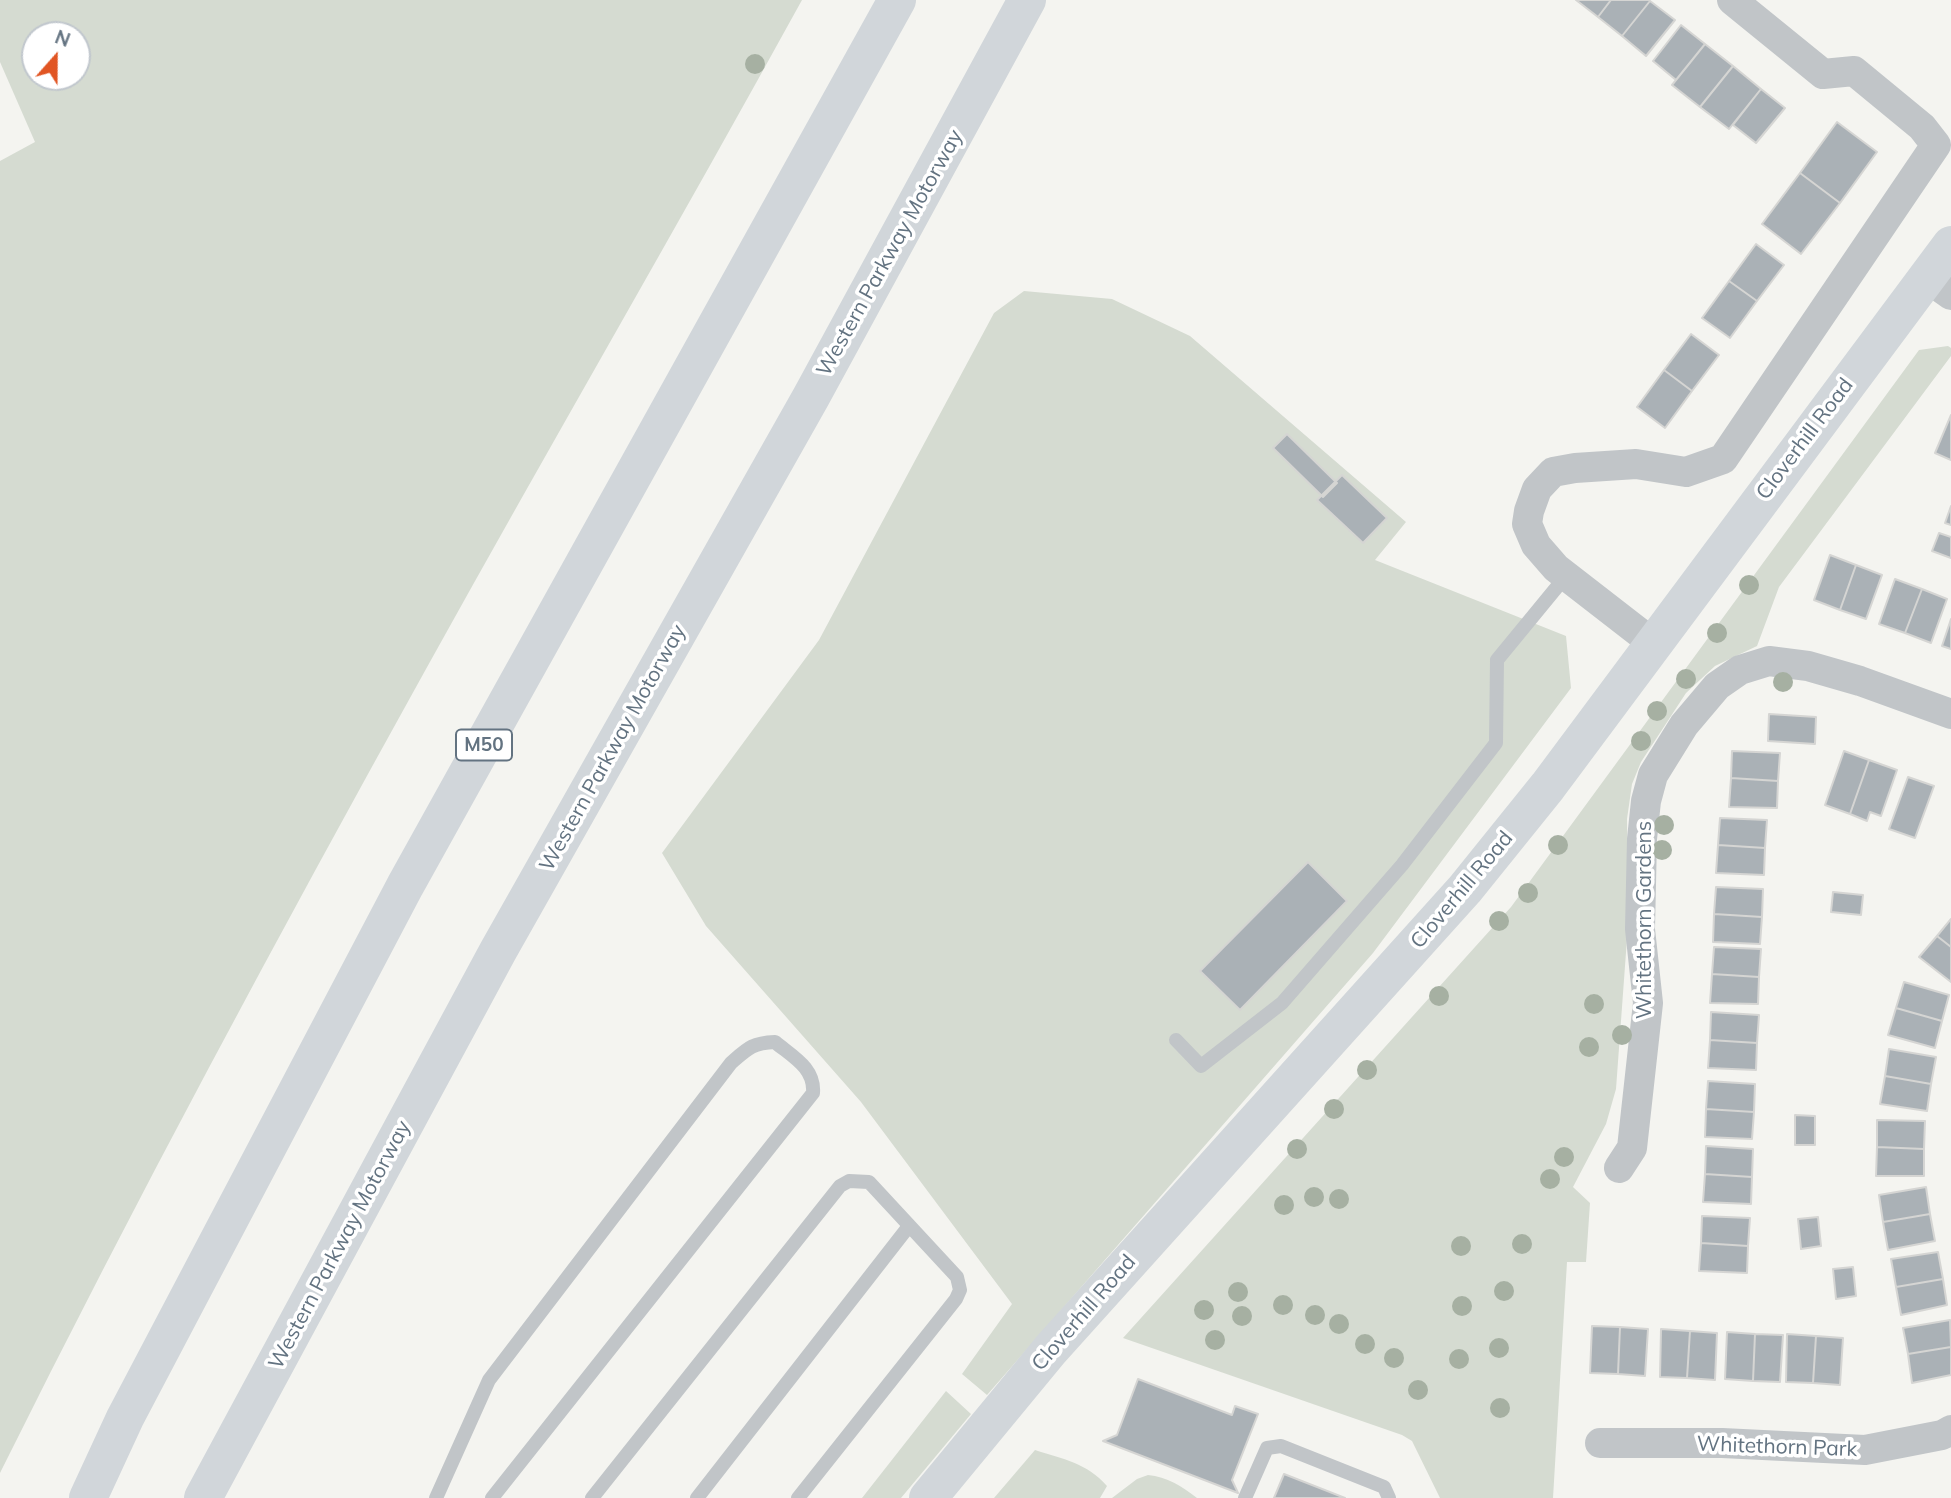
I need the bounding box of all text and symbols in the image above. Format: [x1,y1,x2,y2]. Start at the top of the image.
north arrow [21,21,91,91]
text: N [52,24,74,52]
street label: Western Parkway Motorway [812,125,968,381]
street label: Cloverhill Road [1751,373,1859,505]
street label: Western Parkway Motorway [535,620,691,876]
road number: M50 [456,730,512,760]
street label: Whitethorn Gardens [1632,821,1658,1019]
street label: Cloverhill Road [1406,826,1518,954]
street label: Western Parkway Motorway [264,1116,416,1374]
street label: Cloverhill Road [1027,1250,1141,1376]
street label: Whitethorn Park [1696,1432,1858,1462]

